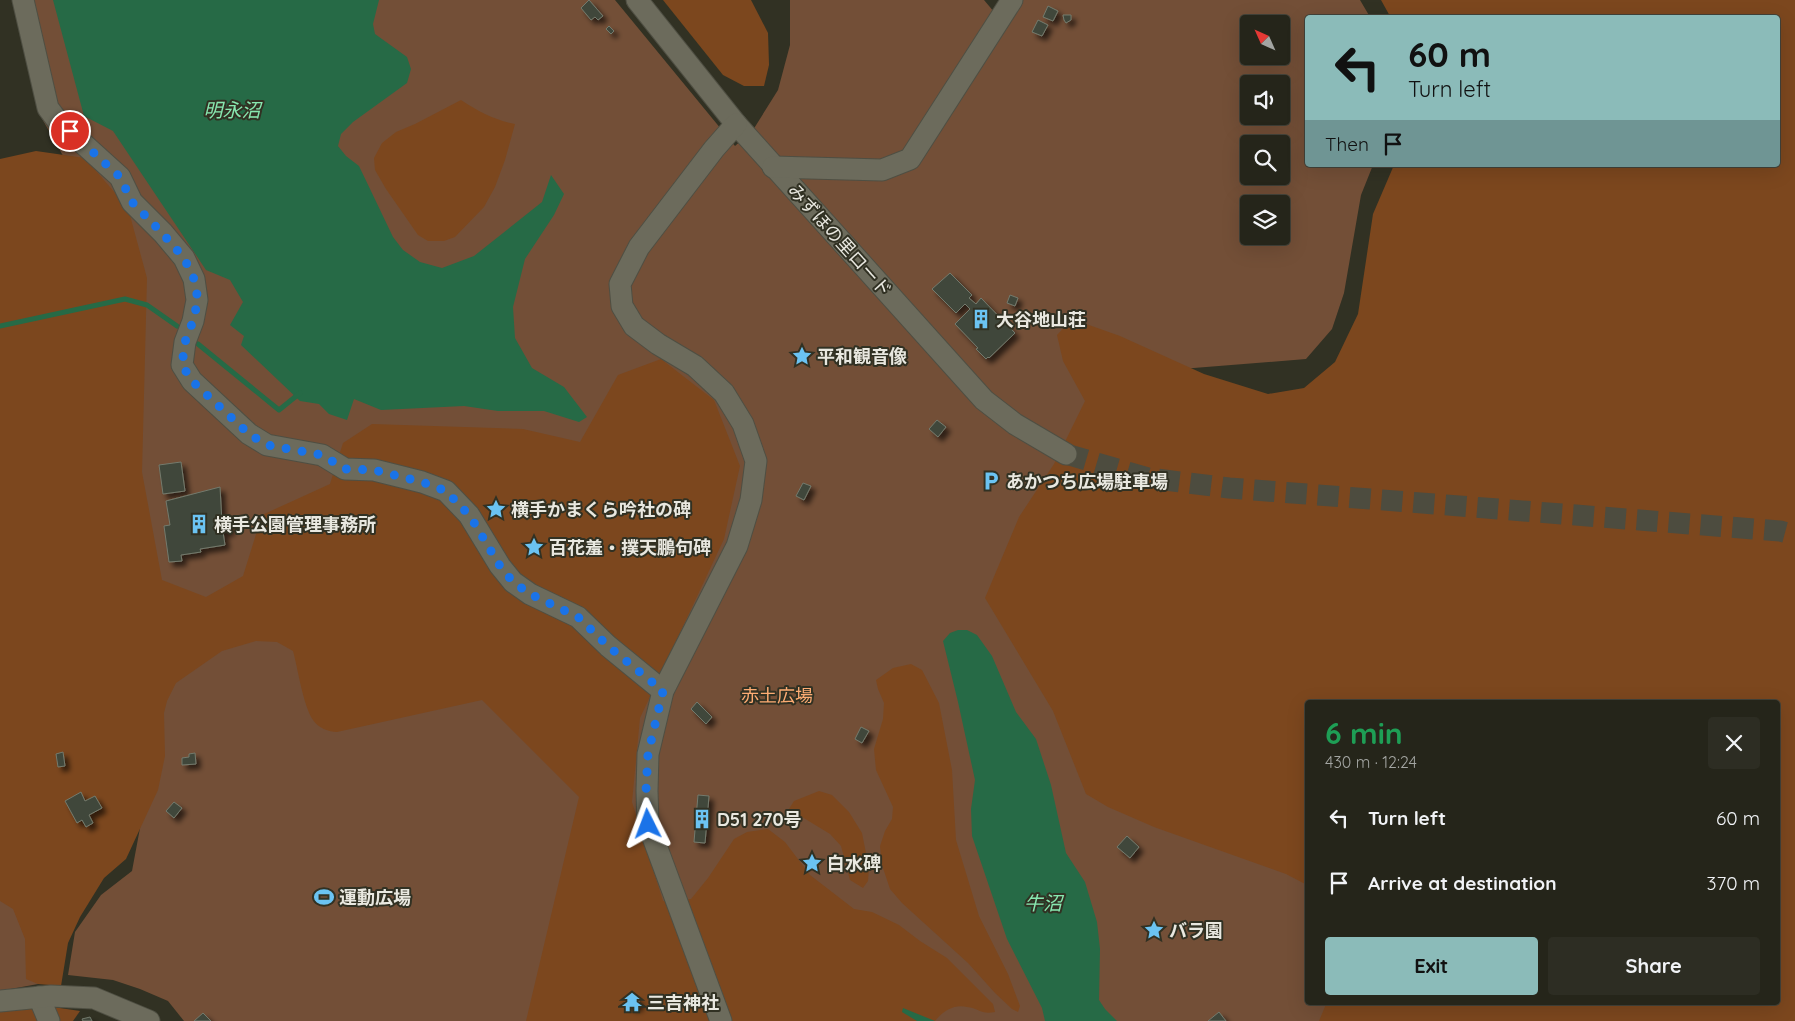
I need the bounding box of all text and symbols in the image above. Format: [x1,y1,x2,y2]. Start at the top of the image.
north arrow [1240,15,1290,65]
map controls [1240,15,1290,245]
text: 60 m [1408,32,1491,76]
icon: left [1325,35,1390,100]
button: sound [1240,75,1290,125]
text: Turn left [1408,75,1491,103]
water label: 明永沼 [203,98,263,122]
pin [49,110,91,152]
icon: arrive [56,117,84,145]
icon: arrive [1379,130,1407,158]
text: Then [1325,132,1369,156]
button: search [1240,135,1290,185]
street label: みずほの里ロード [783,179,897,301]
button: layers [1240,195,1290,245]
building icon: 大谷地山荘 [970,308,992,330]
place label: 大谷地山荘 [996,308,1086,331]
place icon: 平和観音像 [791,345,813,367]
place label: 平和観音像 [817,345,907,368]
parking icon: あかつち広場駐車場 [980,470,1002,492]
place label: あかつち広場駐車場 [1006,470,1168,493]
place icon: 横手かまくら吟社の碑 [485,498,507,520]
place label: 横手かまくら吟社の碑 [511,498,691,521]
building icon: 横手公園管理事務所 [188,513,210,535]
place label: 横手公園管理事務所 [214,513,376,536]
place icon: 百花羞・撲天鵬句碑 [523,536,545,558]
place label: 百花羞・撲天鵬句碑 [549,536,711,559]
park label: 赤土広場 [741,684,813,707]
text: 6 min [1325,714,1403,752]
button: close [1708,717,1760,769]
text: 430 m · 12:24 [1325,752,1417,772]
position arrow [621,797,673,849]
icon: left [1325,804,1353,832]
text: Turn left [1368,806,1446,830]
text: 60 m [1716,806,1760,830]
building icon: D51 270号 [691,808,713,830]
place label: D51 270号 [717,808,801,831]
place icon: 白水碑 [801,852,823,874]
place label: 白水碑 [827,852,881,875]
icon: arrive [1325,869,1353,897]
text: Arrive at destination [1368,871,1557,895]
text: 370 m [1706,871,1760,895]
sports icon: 運動広場 [313,886,335,908]
place label: 運動広場 [339,886,411,909]
water label: 牛沼 [1024,891,1065,915]
place icon: バラ園 [1143,919,1165,941]
place label: バラ園 [1169,919,1223,942]
button: Exit [1325,937,1538,995]
button: Share [1548,937,1760,995]
temple icon: 三吉神社 [621,991,643,1013]
place label: 三吉神社 [647,991,719,1014]

